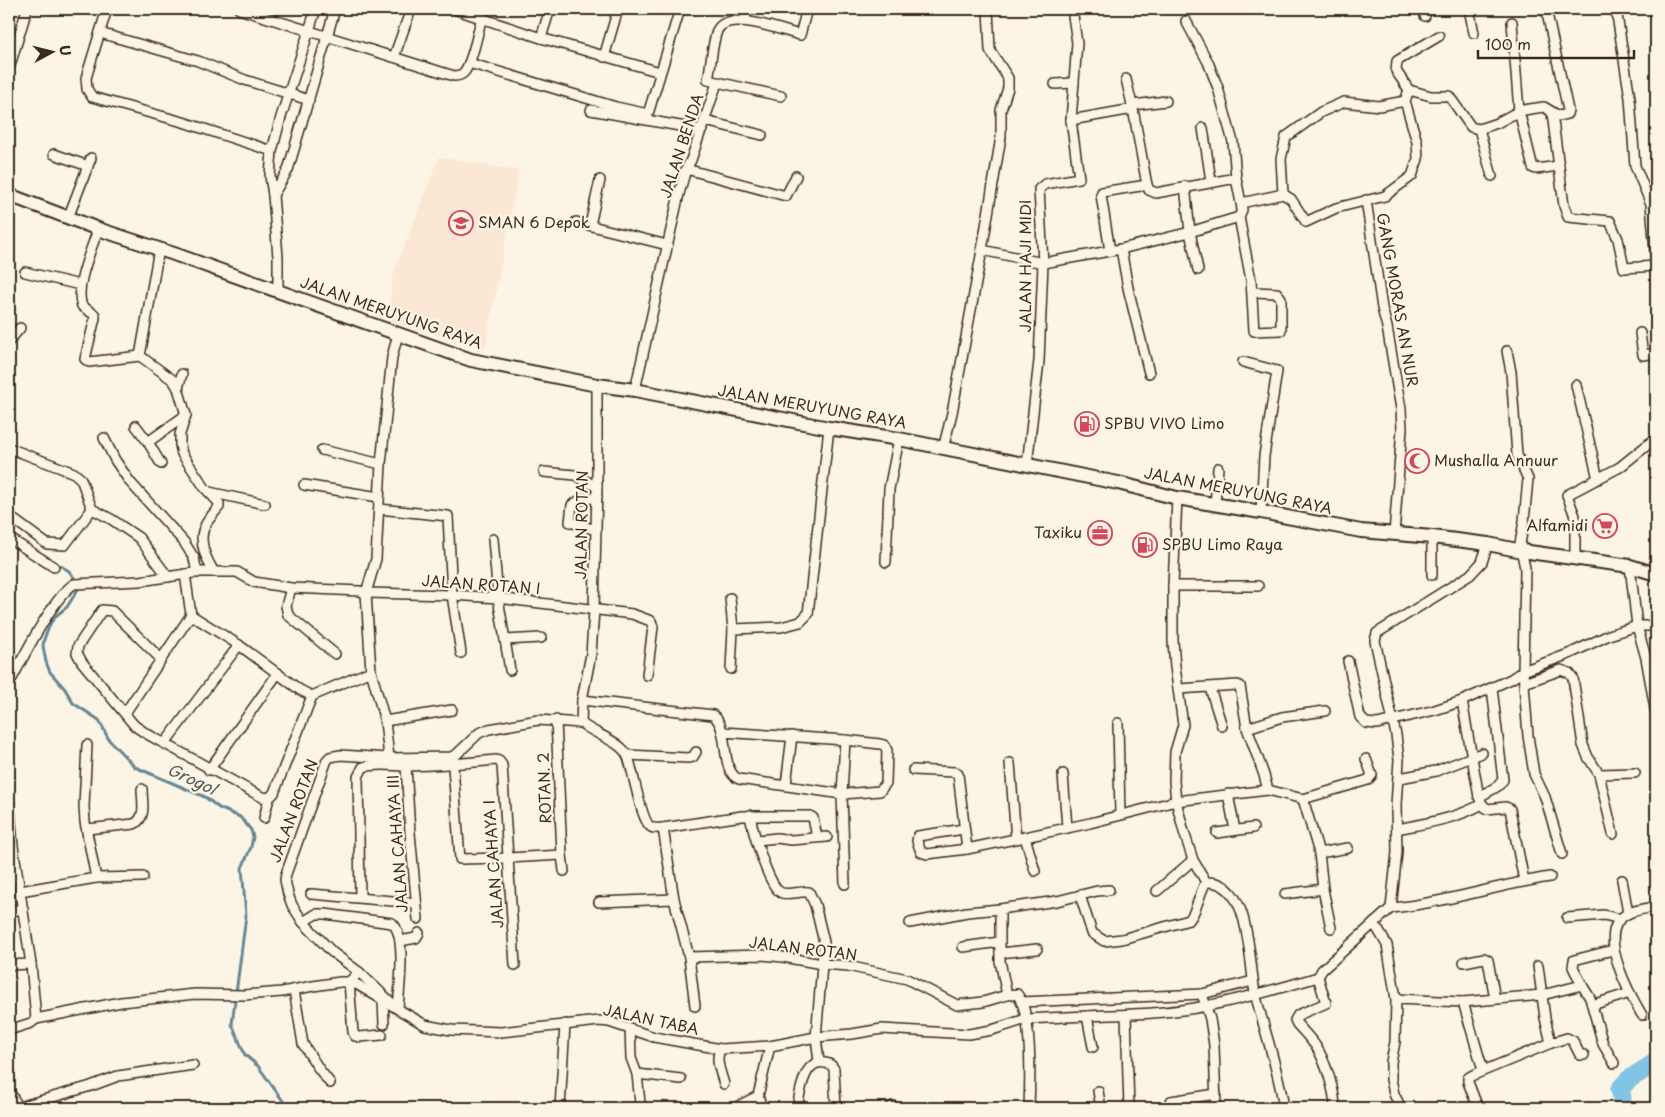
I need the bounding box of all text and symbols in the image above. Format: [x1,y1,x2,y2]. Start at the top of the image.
north arrow [28,28,78,78]
scale bar [1478,28,1634,60]
text: 100 m [1485,32,1531,55]
text: U [54,44,76,57]
street label: JALAN BENDA [653,90,708,201]
street label: JALAN HAJI MIDI [1013,200,1036,332]
school or university icon: SMAN 6 Depok [448,210,474,236]
place label: SMAN 6 Depok [478,210,591,233]
street label: GANG MORAS AN NUR [1372,211,1425,389]
street label: JALAN MERUYUNG RAYA [297,270,486,354]
street label: JALAN MERUYUNG RAYA [716,378,908,433]
fuel station icon: SPBU VIVO Limo [1074,411,1100,437]
place label: SPBU VIVO Limo [1104,411,1224,434]
mosque icon: Mushalla Annuur [1404,448,1430,474]
place label: Mushalla Annuur [1434,448,1558,471]
street label: JALAN MERUYUNG RAYA [1142,460,1334,519]
street label: JALAN ROTAN [568,470,593,580]
place label: Alfamidi [1526,513,1588,536]
supermarket icon: Alfamidi [1592,513,1618,539]
place label: Taxiku [1034,520,1082,543]
office icon: Taxiku [1087,520,1113,546]
fuel station icon: SPBU Limo Raya [1132,532,1158,558]
place label: SPBU Limo Raya [1162,532,1283,555]
street label: JALAN ROTAN I [421,568,541,599]
street label: ROTAN. 2 [531,752,556,824]
street label: JALAN ROTAN [262,755,323,865]
water label: Grogol [164,756,223,801]
street label: JALAN CAHAYA III [380,774,413,914]
street label: JALAN CAHAYA I [477,799,508,929]
street label: JALAN ROTAN [748,929,859,966]
street label: JALAN TABA [601,997,702,1040]

